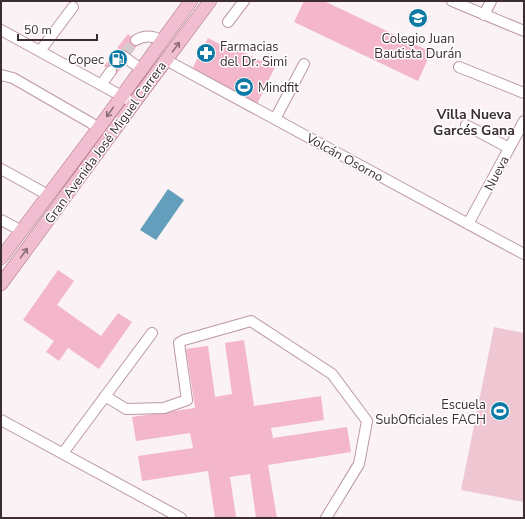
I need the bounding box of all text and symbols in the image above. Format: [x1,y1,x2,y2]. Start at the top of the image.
school or university icon: Colegio Juan Bautista Durán [407,7,429,29]
scale bar [18,16,97,42]
text: 50 m [24,22,52,38]
place label: Colegio Juan Bautista Durán [374,30,462,63]
place label: Farmacias del Dr. Simi [220,38,287,71]
one-way arrow [172,41,180,52]
pharmacy icon: Farmacias del Dr. Simi [195,42,217,64]
fuel station icon: Copec [107,48,129,70]
place label: Copec [68,51,104,69]
street label: Gran Avenida José Miguel Carrera [41,58,171,227]
sports icon: Mindfit [233,76,255,98]
place label: Mindfit [258,79,299,97]
district label: Villa Nueva Garcés Gana [433,105,515,140]
one-way arrow [106,106,115,117]
street label: Volcán Osorno [302,129,386,186]
street label: Nueva [480,153,514,194]
one-way arrow [20,248,28,259]
place label: Escuela SubOficiales FACH [375,396,486,429]
sports icon: Escuela SubOficiales FACH [489,400,511,422]

